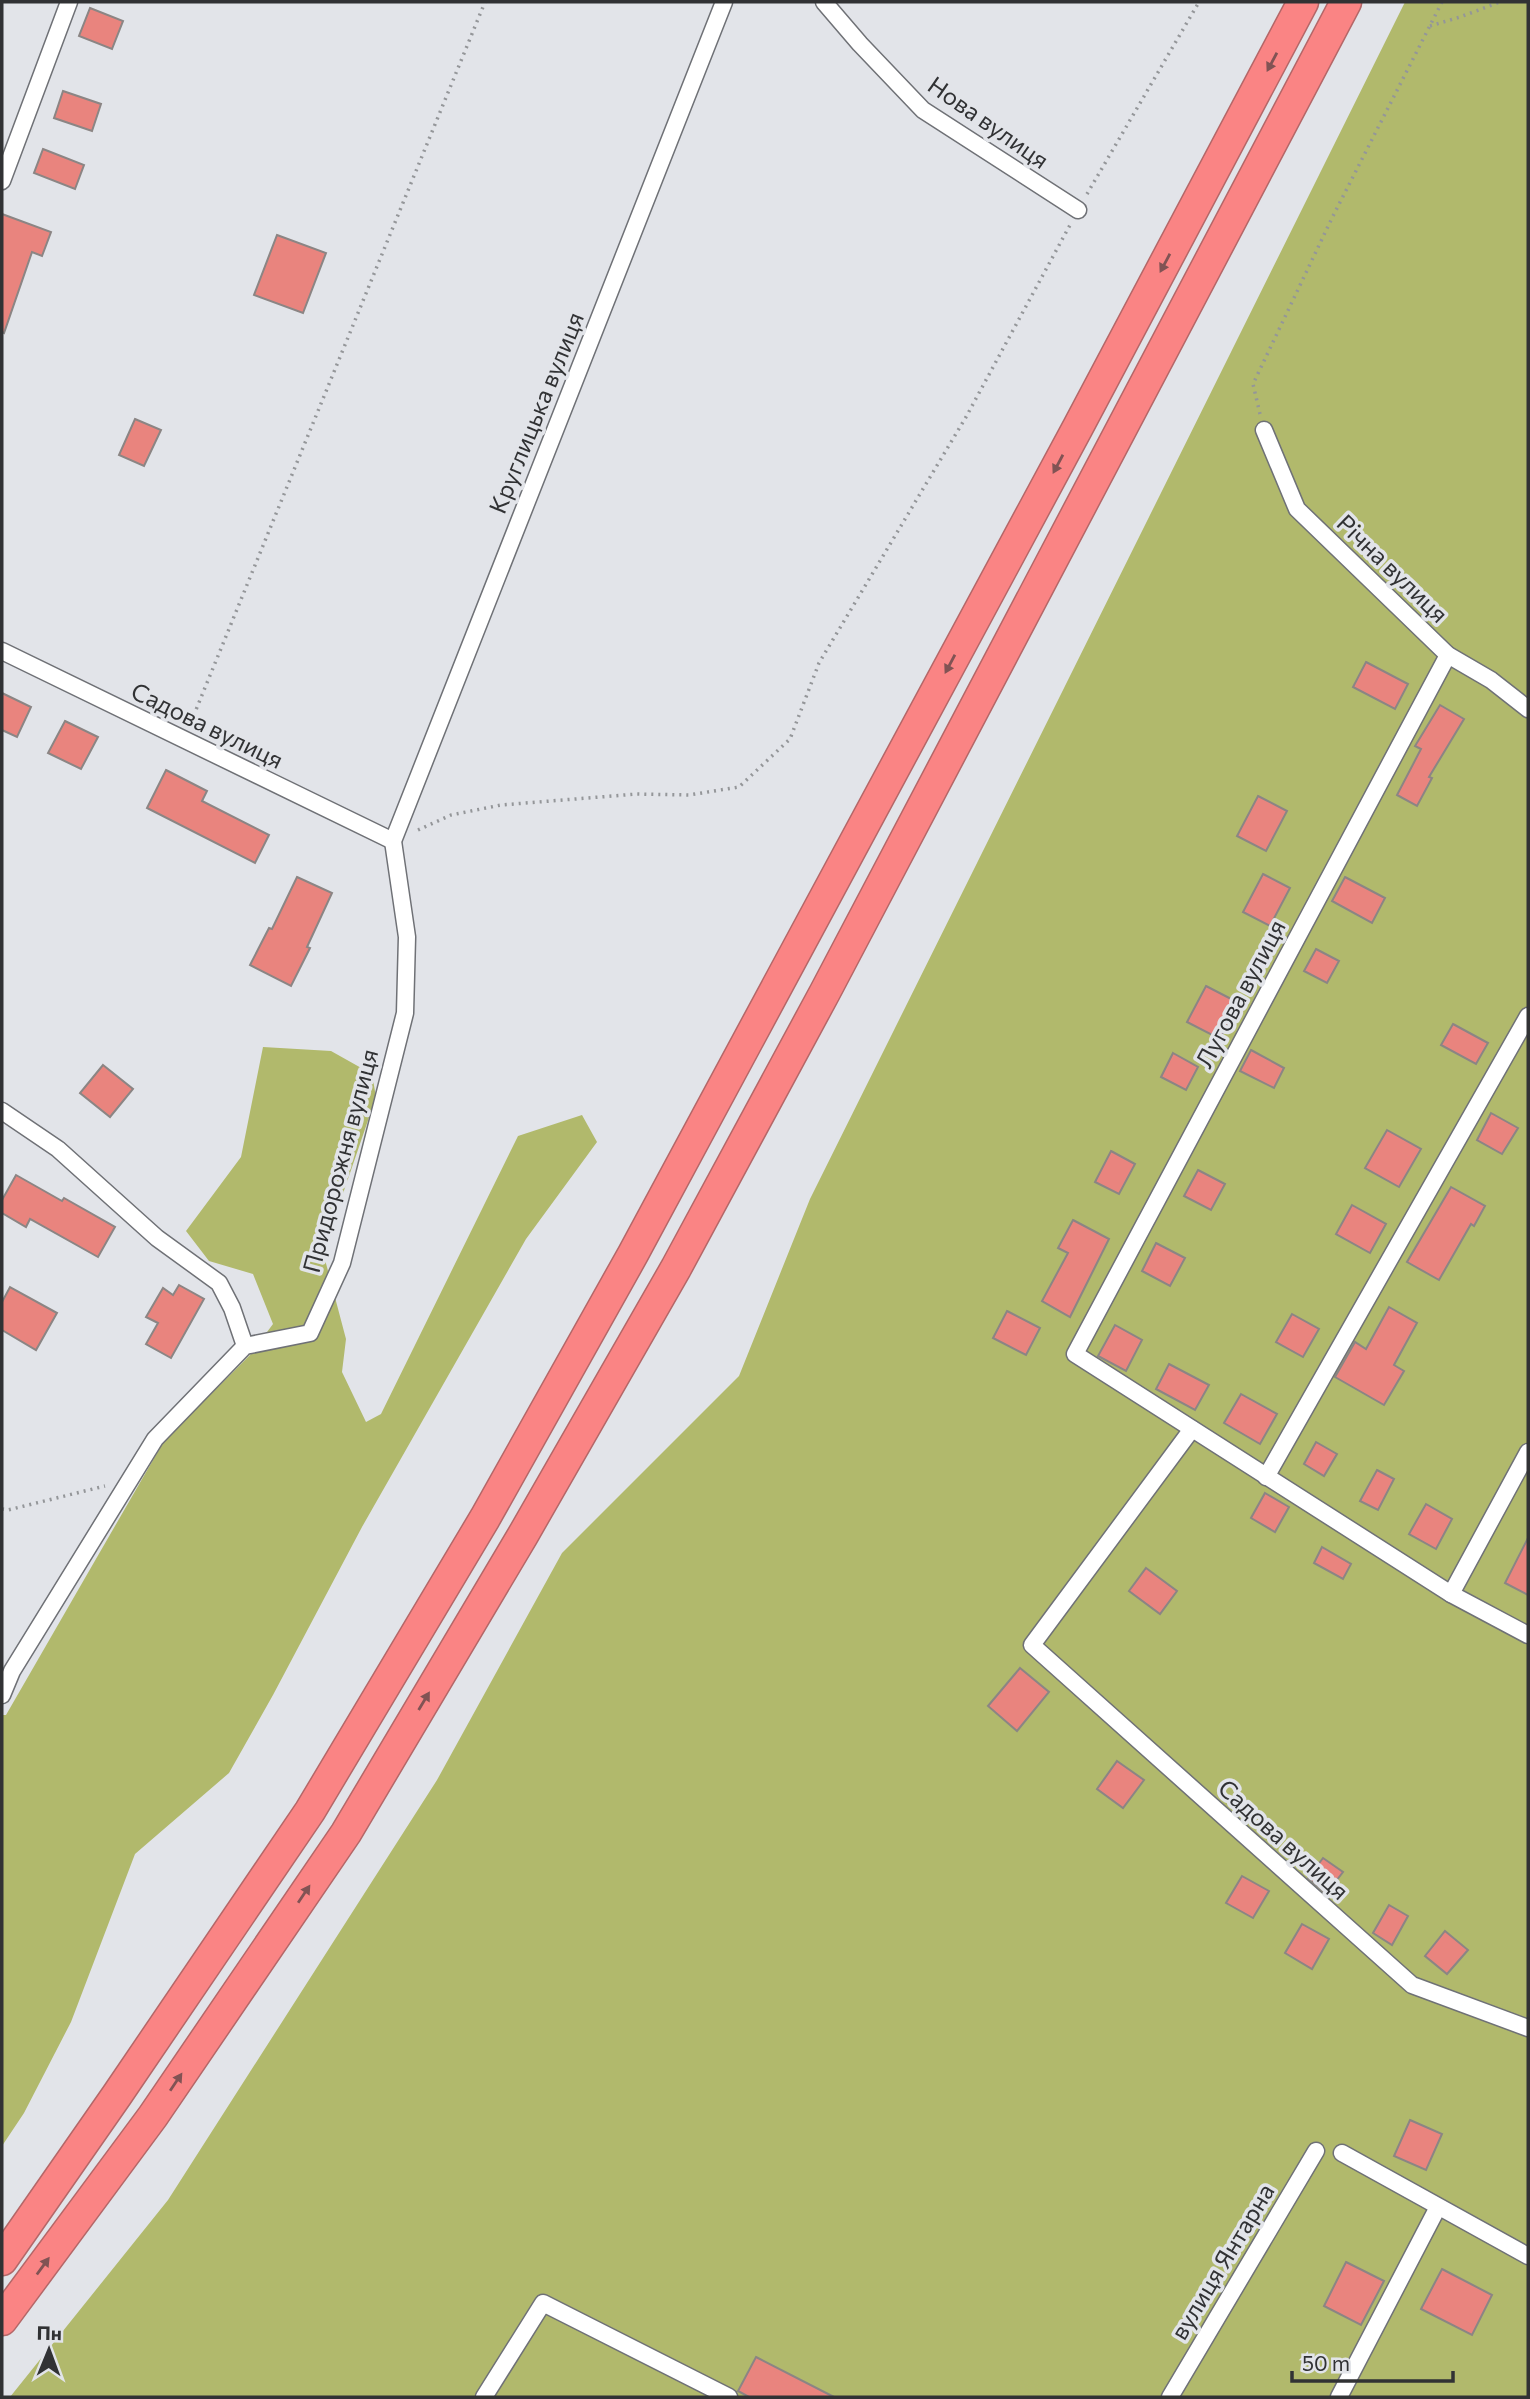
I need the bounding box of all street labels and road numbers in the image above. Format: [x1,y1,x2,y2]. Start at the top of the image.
street label: Нова вулиця [923,70,1055,174]
street label: Круглицька вулиця [482,308,589,517]
street label: Річна вулиця [1331,508,1455,628]
street label: Садова вулиця [127,675,288,774]
street label: Лугова вулиця [1189,914,1291,1072]
street label: Придорожня вулиця [296,1046,383,1276]
street label: Садова вулиця [1213,1773,1355,1905]
street label: вулиця Янтарна [1164,2178,1280,2344]

